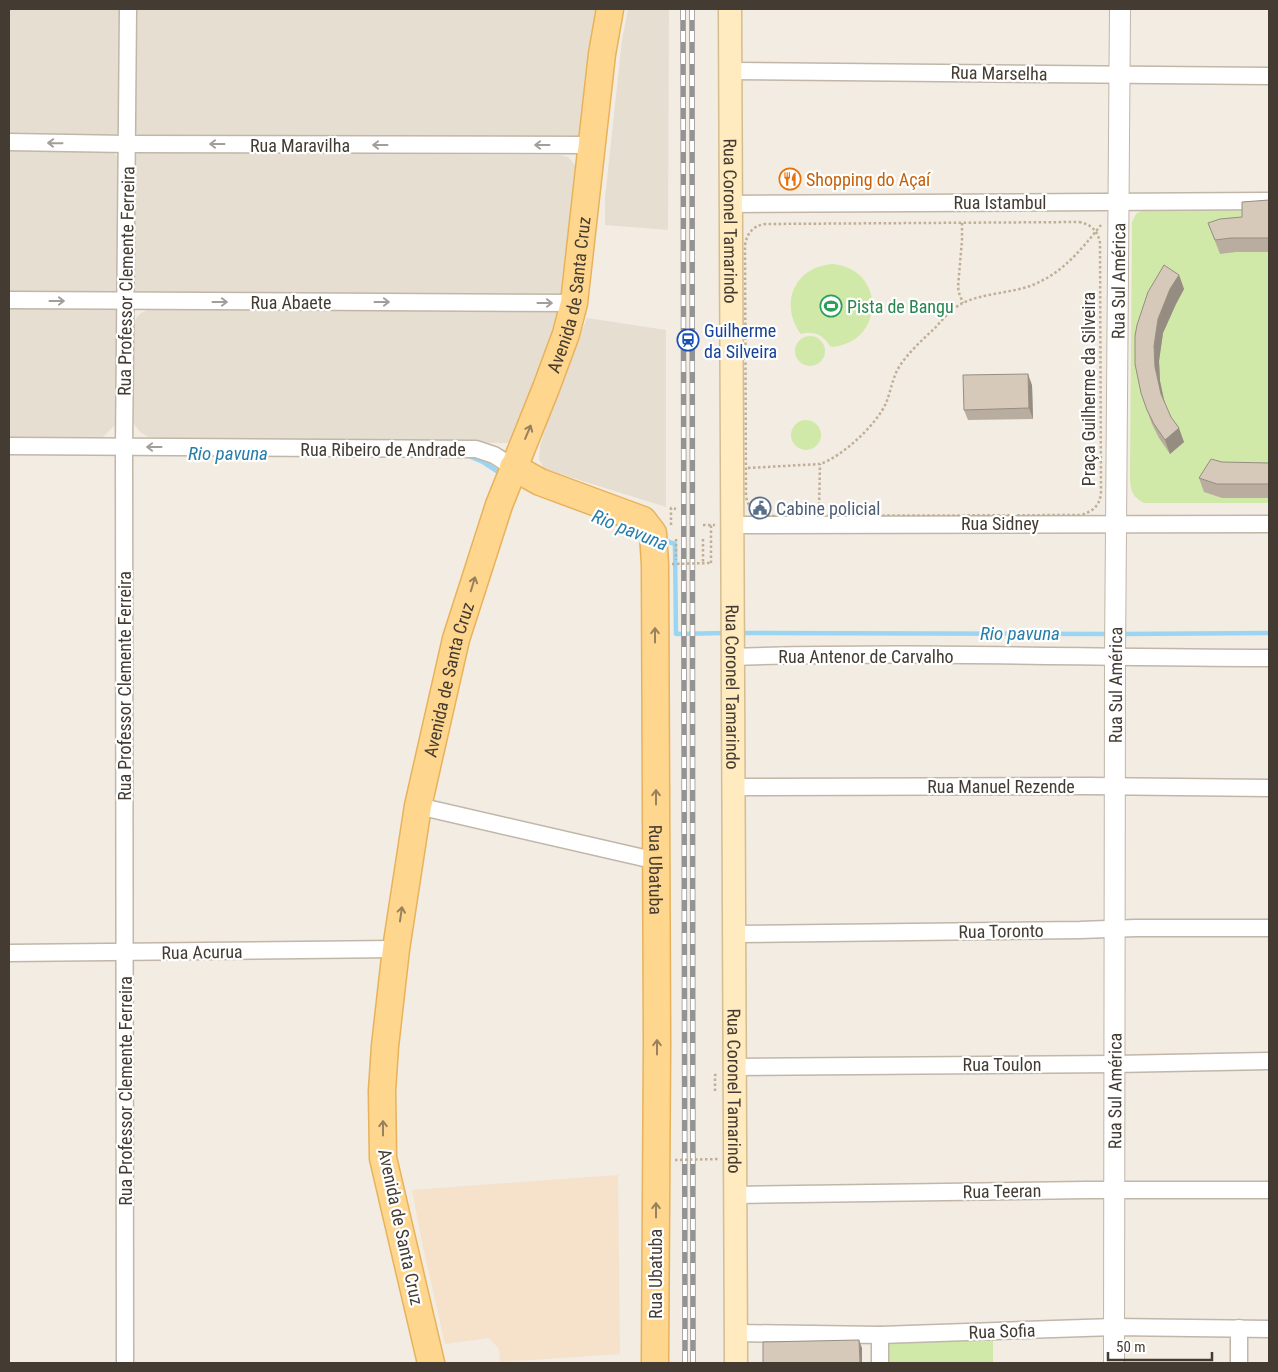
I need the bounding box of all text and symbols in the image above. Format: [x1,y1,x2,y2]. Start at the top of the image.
street label: Rua Marselha [950,62,1048,84]
street label: Rua Maravilha [250,135,350,156]
one-way arrow [47,138,64,148]
street label: Rua Coronel Tamarindo [720,138,742,304]
one-way arrow [210,139,226,149]
one-way arrow [372,140,388,150]
one-way arrow [535,140,551,150]
street label: Rua Professor Clemente Ferreira [113,166,139,396]
restaurant icon: Shopping do Açaí [778,167,802,191]
place label: Shopping do Açaí [806,169,931,190]
street label: Rua Istambul [954,192,1046,213]
street label: Avenida de Santa Cruz [542,215,594,375]
street label: Rua Sul América [1107,223,1129,339]
street label: Rua Abaete [250,292,332,313]
street label: Praça Guilherme da Silveira [1078,292,1099,486]
sports icon: Pista de Bangu [819,294,843,318]
one-way arrow [49,296,65,306]
place label: Pista de Bangu [847,296,954,317]
one-way arrow [212,297,228,307]
one-way arrow [374,297,390,307]
one-way arrow [536,298,553,308]
place label: Guilherme da Silveira [704,320,777,362]
station icon: Guilherme da Silveira [676,328,700,352]
one-way arrow [524,425,534,440]
street label: Rua Ribeiro de Andrade [300,439,466,460]
one-way arrow [146,442,162,452]
water label: Rio pavuna [188,442,268,465]
public building icon: Cabine policial [748,496,772,520]
place label: Cabine policial [776,498,881,519]
water label: Rio pavuna [589,504,671,556]
street label: Rua Sidney [961,513,1039,534]
street label: Rua Professor Clemente Ferreira [114,571,135,801]
one-way arrow [469,577,479,593]
street label: Avenida de Santa Cruz [419,599,478,759]
street label: Rua Coronel Tamarindo [722,604,744,770]
water label: Rio pavuna [980,622,1060,645]
one-way arrow [650,627,660,643]
street label: Rua Sul América [1104,627,1126,743]
street label: Rua Antenor de Carvalho [778,646,954,667]
street label: Rua Manuel Rezende [927,776,1075,797]
one-way arrow [651,789,661,806]
street label: Rua Ubatuba [646,825,667,915]
one-way arrow [396,906,406,922]
street label: Rua Toronto [958,920,1044,942]
street label: Rua Acurua [161,941,243,963]
street label: Rua Professor Clemente Ferreira [115,976,136,1206]
street label: Rua Coronel Tamarindo [724,1008,746,1174]
street label: Rua Sul América [1104,1033,1125,1149]
one-way arrow [652,1039,662,1056]
street label: Rua Toulon [963,1054,1041,1075]
one-way arrow [378,1120,388,1136]
street label: Avenida de Santa Cruz [374,1147,428,1307]
street label: Rua Teeran [963,1180,1041,1202]
one-way arrow [651,1202,661,1218]
street label: Rua Ubatuba [645,1229,666,1319]
street label: Rua Sofia [968,1319,1036,1343]
scale bar [1108,1330,1212,1362]
text: 50 m [1116,1338,1146,1356]

